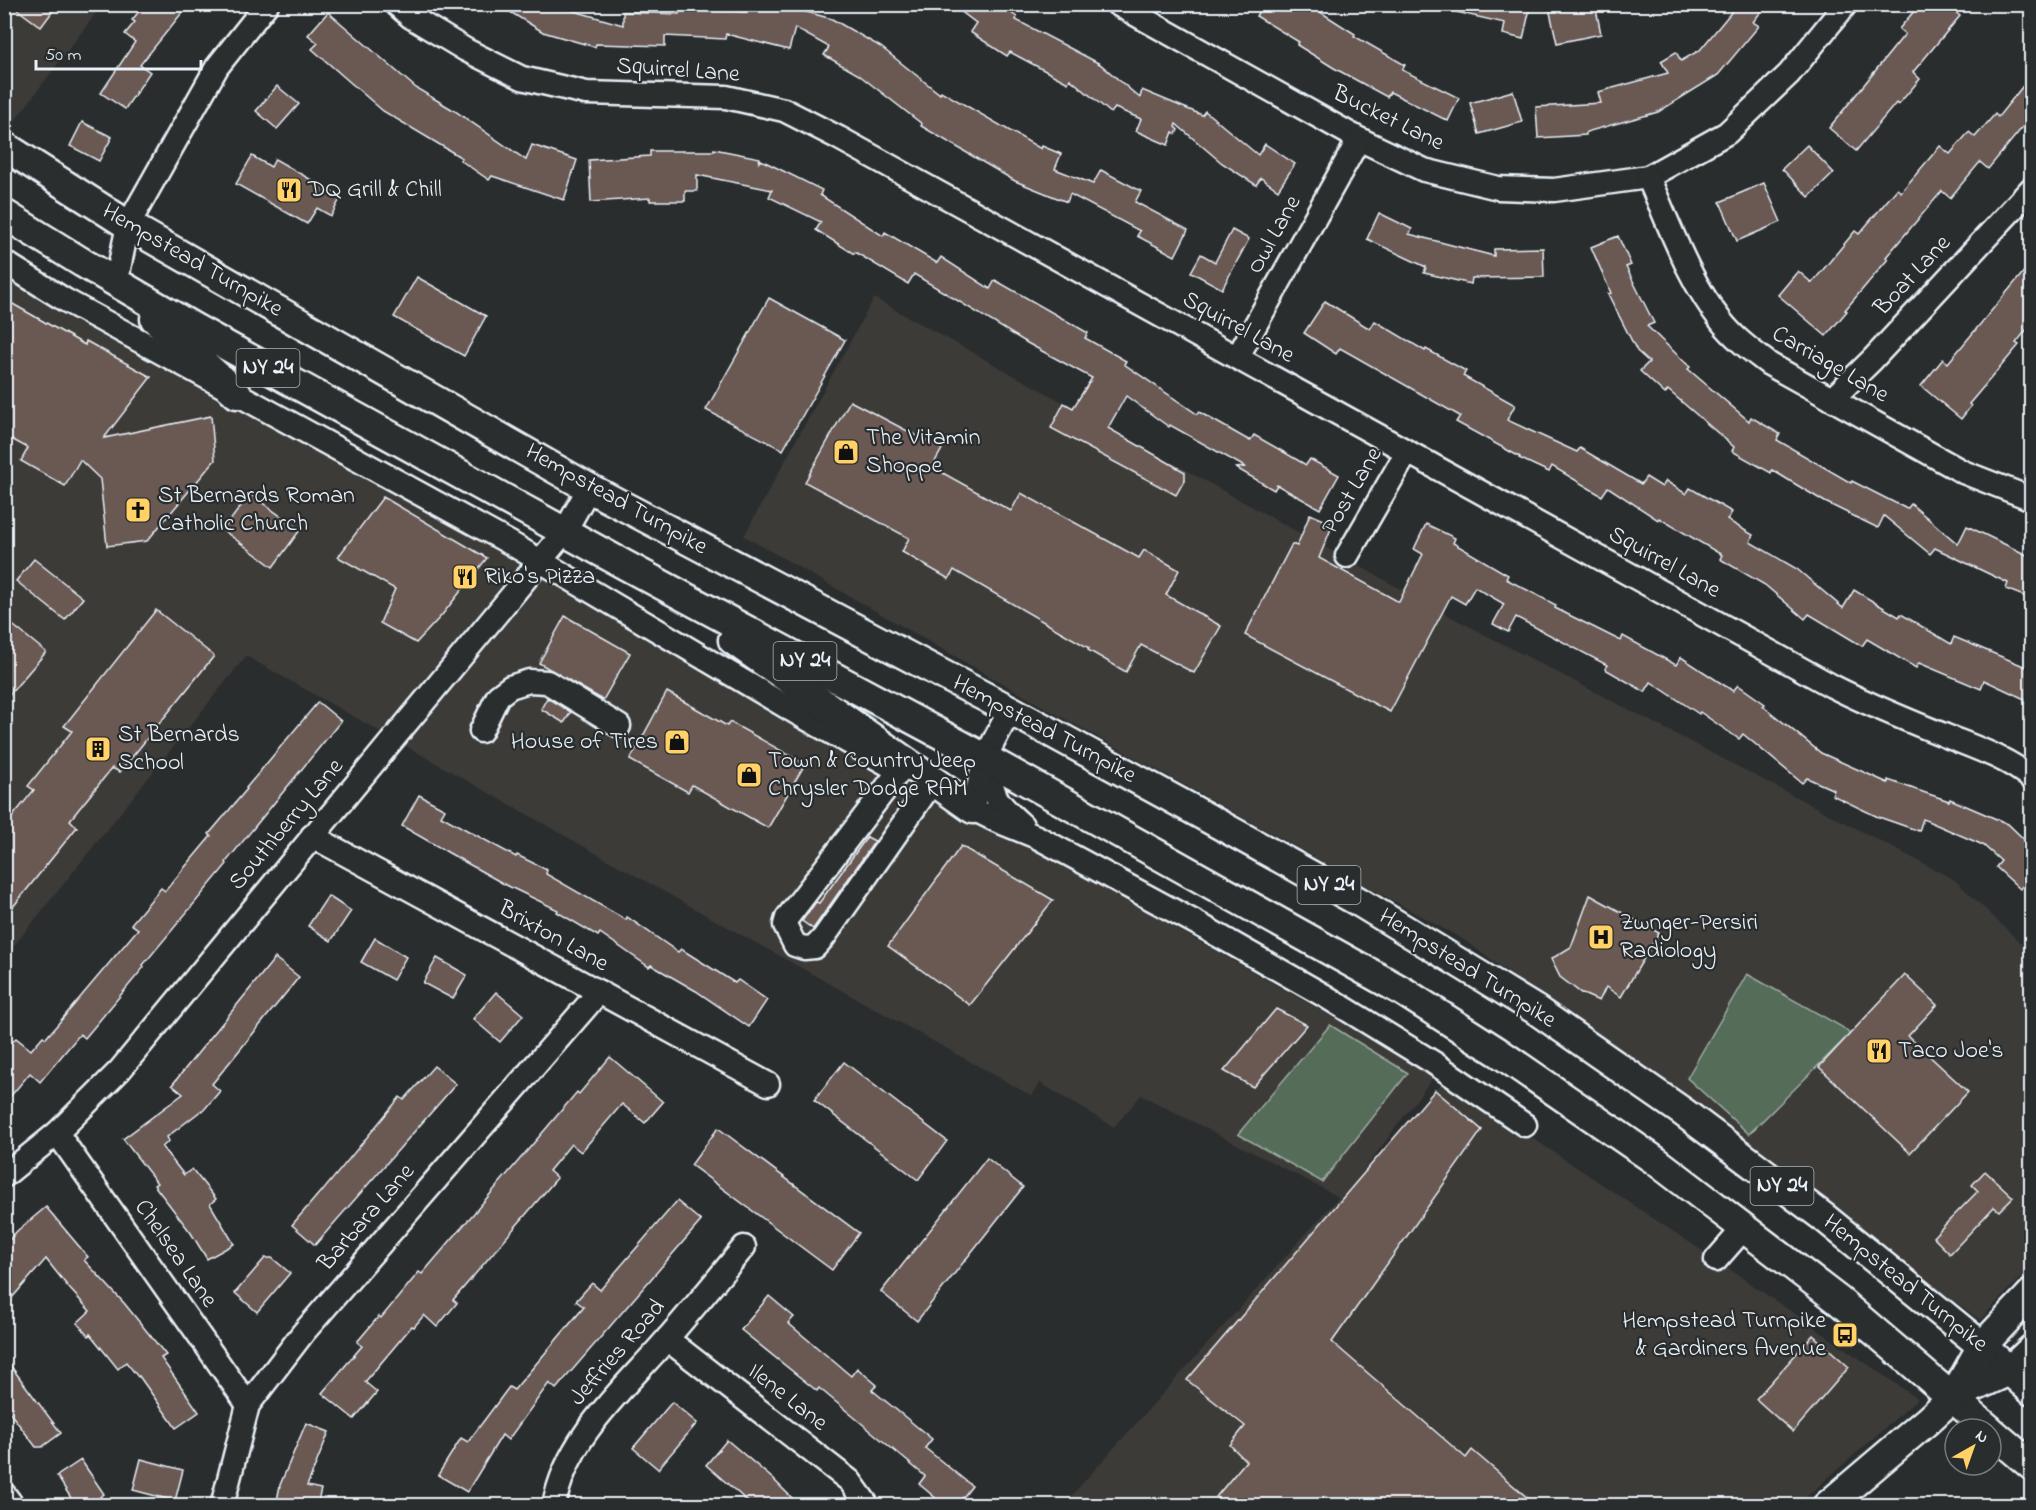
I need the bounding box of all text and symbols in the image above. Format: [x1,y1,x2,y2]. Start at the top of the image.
scale bar [36,33,201,71]
text: 50 m [45,43,82,69]
street label: Squirrel Lane [615,49,741,93]
street label: Bucket Lane [1325,76,1450,161]
place label: DQ Grill & Chill [307,173,442,208]
restaurant icon: DQ Grill & Chill [274,175,304,205]
street label: Owl Lane [1239,189,1311,281]
street label: Hempstead Turnpike [95,195,289,327]
street label: Boat Lane [1865,227,1960,325]
street label: Squirrel Lane [1176,283,1301,373]
street label: Carriage Lane [1765,317,1895,413]
road number: NY 24 [236,349,300,387]
place label: The Vitamin Shoppe [866,421,981,484]
street label: Hempstead Turnpike [518,435,714,565]
shop icon: The Vitamin Shoppe [831,437,861,467]
street label: Post Lane [1314,441,1392,541]
place label: St Bernards Roman Catholic Church [158,479,355,542]
church icon: St Bernards Roman Catholic Church [123,495,153,525]
street label: Squirrel Lane [1602,518,1727,608]
place label: Riko's Pizza [484,560,595,595]
restaurant icon: Riko's Pizza [450,562,480,592]
road number: NY 24 [774,642,836,680]
street label: Hempstead Turnpike [946,667,1142,793]
place label: St Bernards School [118,718,240,781]
place label: House of Tires [511,725,658,760]
shop icon: House of Tires [662,727,692,757]
building icon: St Bernards School [83,734,113,764]
place label: Town & Country Jeep Chrysler Dodge RAM [768,744,976,808]
street label: Southberry Lane [221,751,354,899]
shop icon: Town & Country Jeep Chrysler Dodge RAM [734,760,764,790]
road number: NY 24 [1298,866,1360,904]
street label: Brixton Lane [491,892,615,982]
street label: Hempstead Turnpike [1371,900,1563,1038]
place label: Zwnger-Persiri Radiology [1620,906,1758,970]
hospital icon: Zwnger-Persiri Radiology [1586,922,1616,952]
place label: Taco Joe's [1898,1034,2004,1069]
restaurant icon: Taco Joe's [1864,1036,1894,1066]
street label: Barbara Lane [310,1156,424,1280]
road number: NY 24 [1750,1167,1814,1205]
street label: Chelsea Lane [125,1192,226,1316]
street label: Hempstead Turnpike [1815,1206,1995,1362]
street label: Jeffries Road [562,1291,675,1414]
place label: Hempstead Turnpike & Gardiners Avenue [1622,1304,1826,1367]
bus stop icon: Hempstead Turnpike & Gardiners Avenue [1830,1320,1860,1350]
street label: Ilene Lane [739,1355,835,1441]
north arrow [1943,1417,2003,1477]
text: N [1970,1424,1993,1450]

